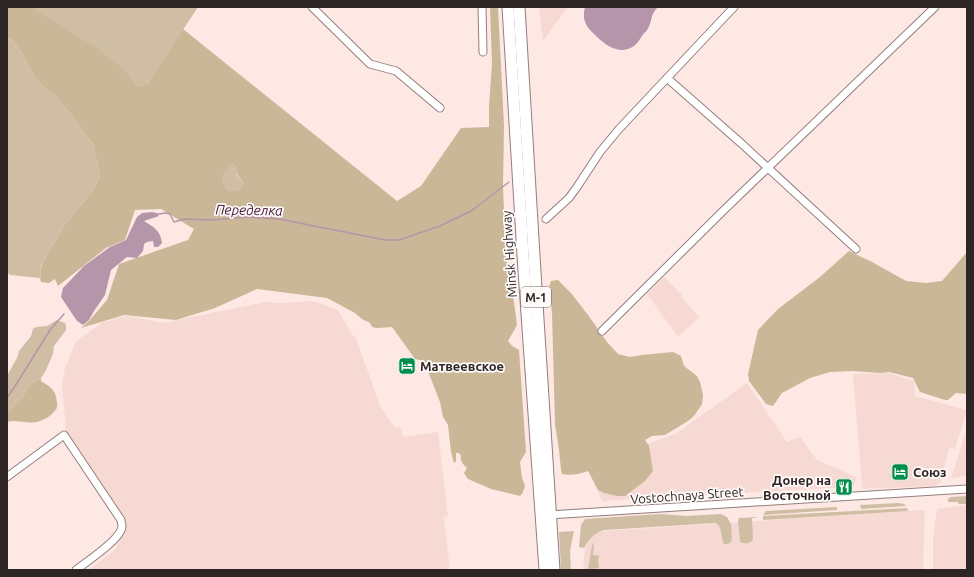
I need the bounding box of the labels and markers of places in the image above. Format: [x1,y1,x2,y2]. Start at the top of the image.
hotel icon: Матвеевское [397,356,417,376]
place label: Матвеевское [420,359,504,373]
hotel icon: Союз [890,462,910,482]
place label: Союз [913,465,946,479]
place label: Донер на Восточной [763,473,831,502]
restaurant icon: Донер на Восточной [834,477,854,497]

